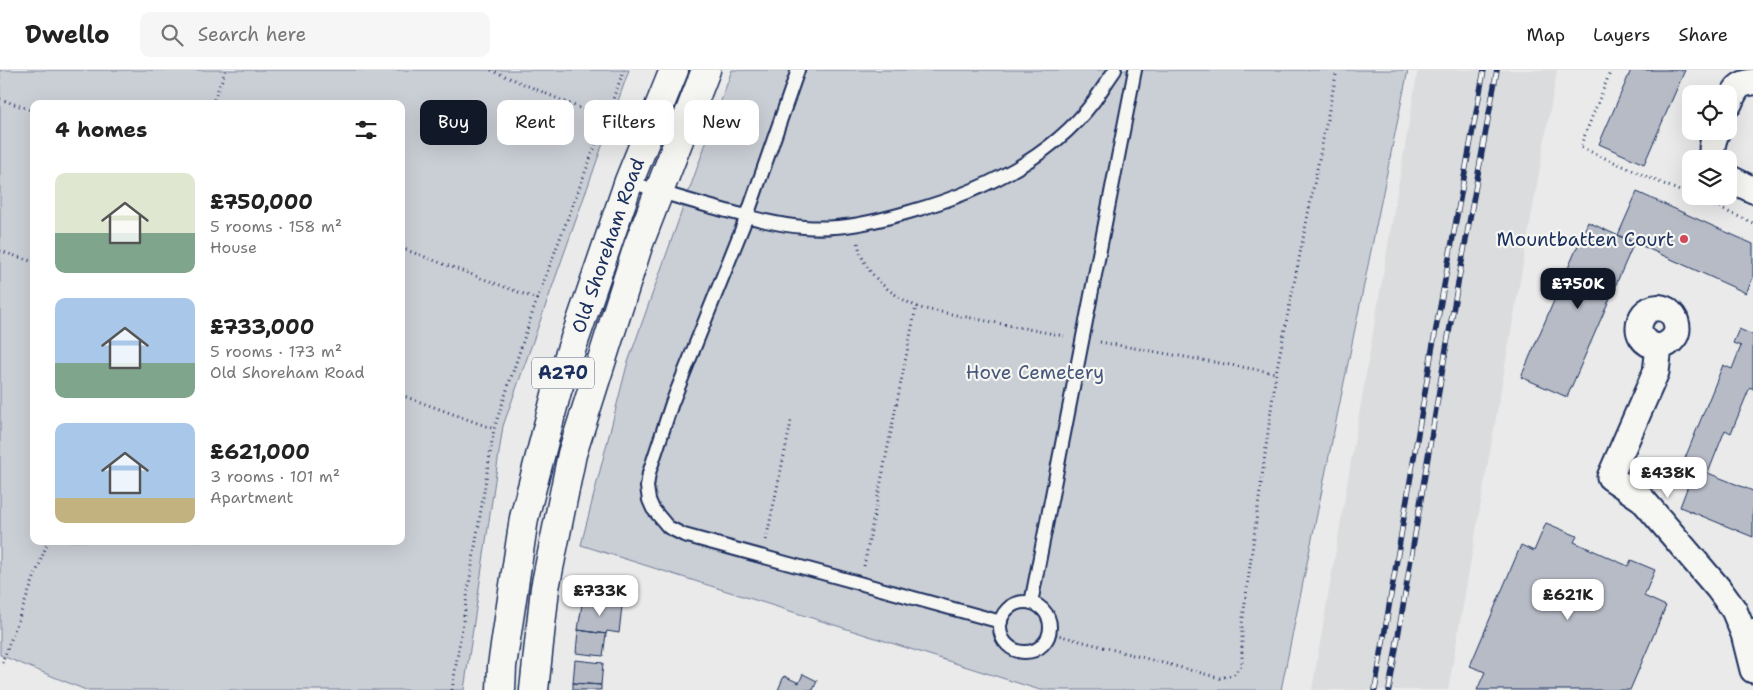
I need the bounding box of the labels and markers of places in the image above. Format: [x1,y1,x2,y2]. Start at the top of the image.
place label: Mountbatten Court [1497,227,1674,252]
marker: Mountbatten Court [1678,233,1690,245]
pin: £750K [1543,268,1613,310]
pin: £438K [1633,456,1703,499]
pin: £733K [565,574,635,617]
pin: £621K [1533,578,1603,621]

